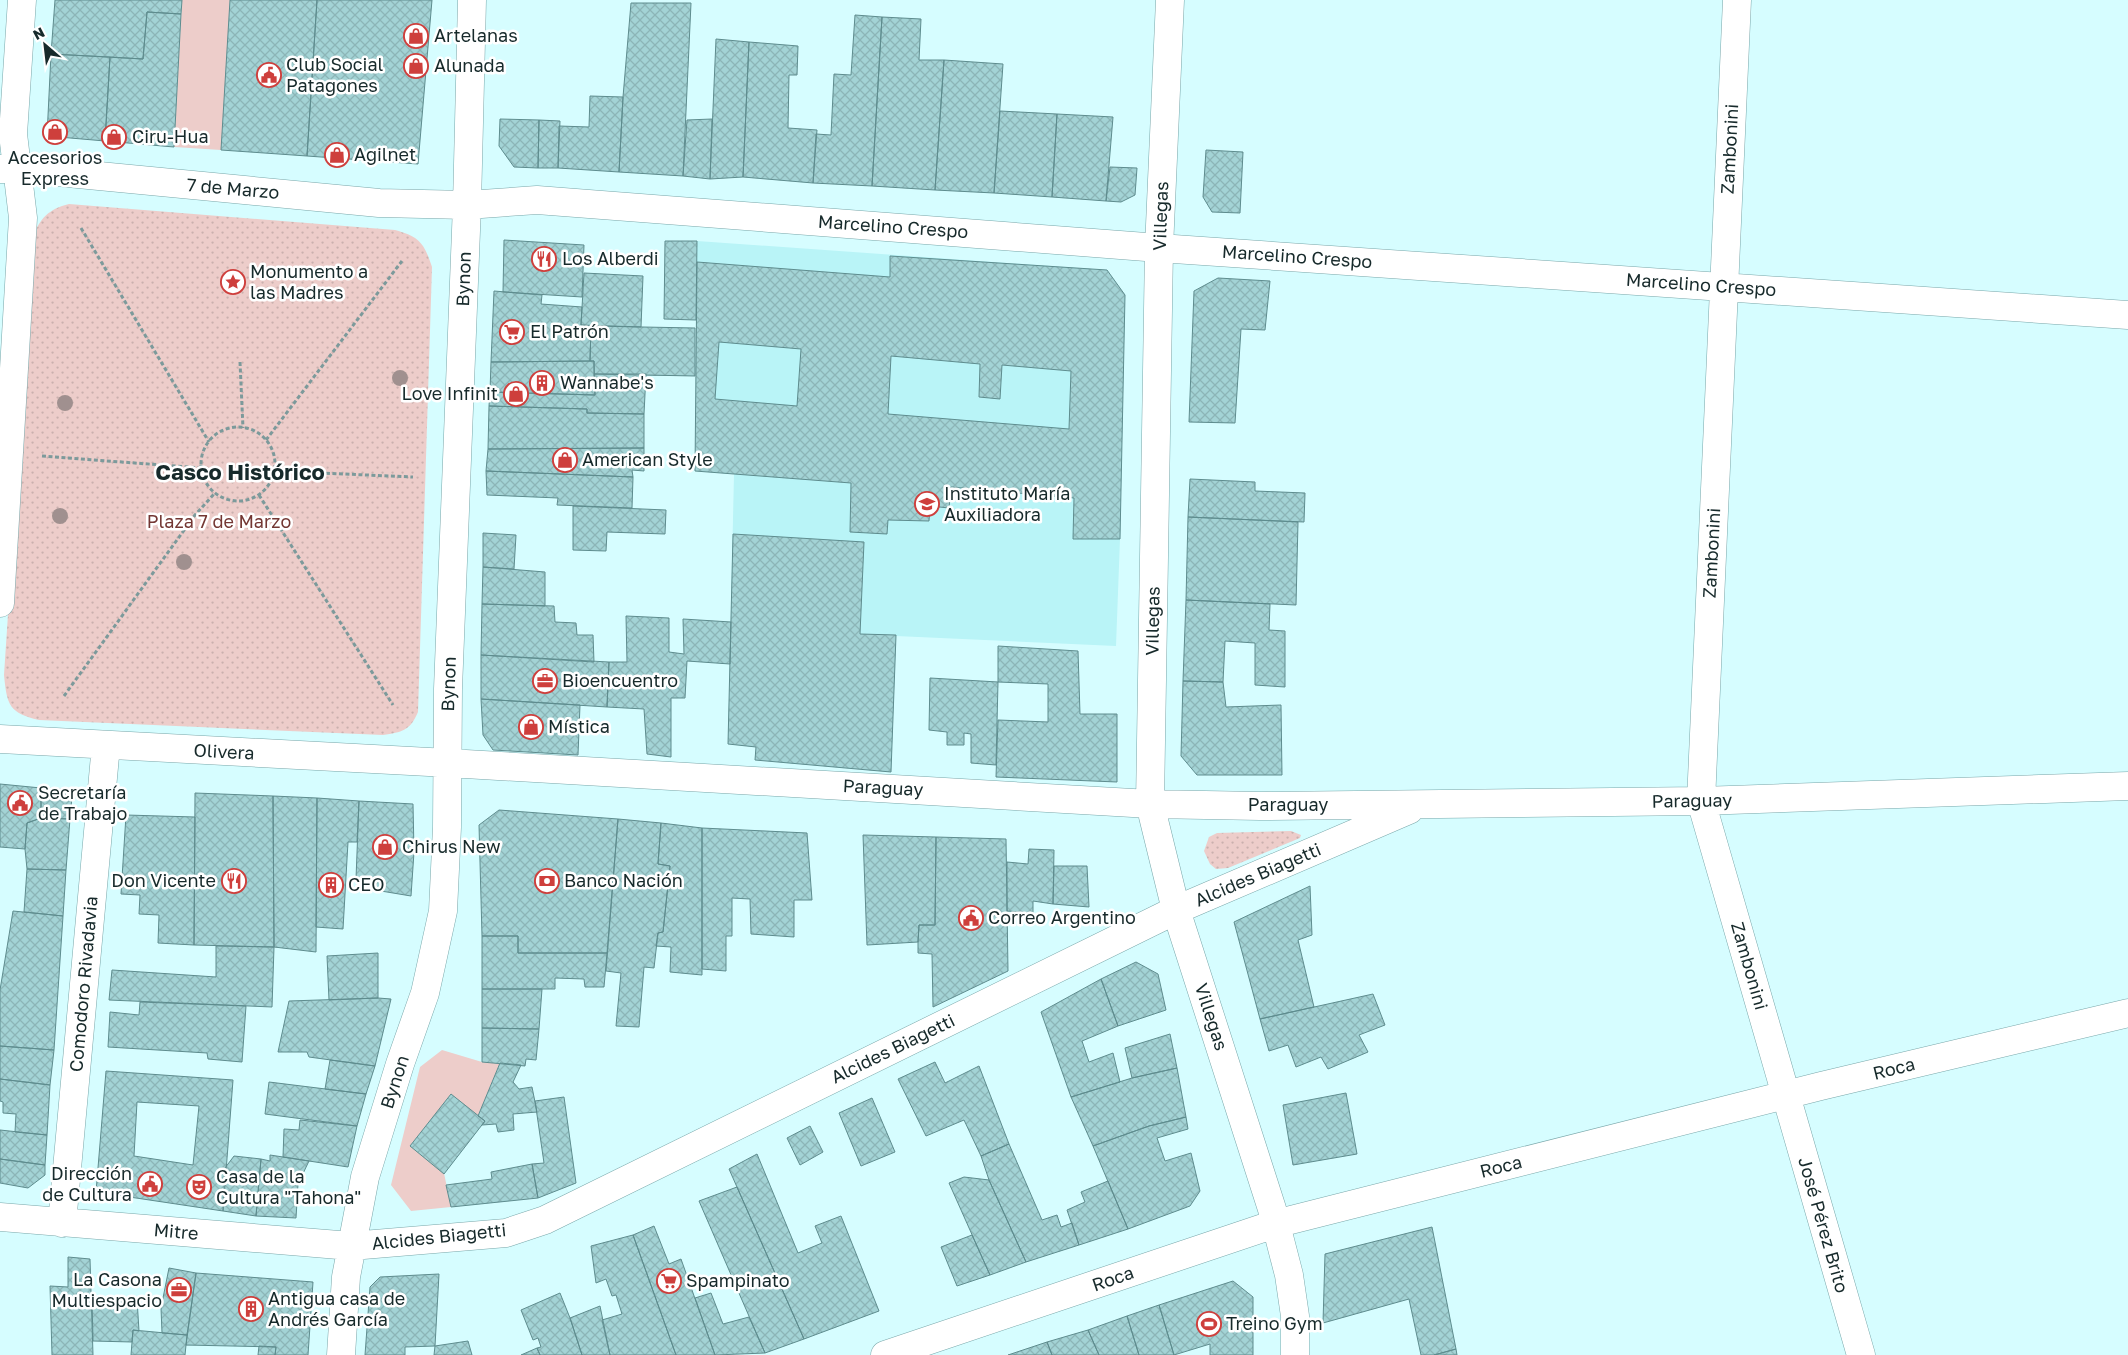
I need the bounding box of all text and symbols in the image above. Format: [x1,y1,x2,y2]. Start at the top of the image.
north arrow [20,20,70,70]
text: N [30,23,47,43]
shop icon: Artelanas [403,23,429,49]
place label: Artelanas [434,24,518,46]
place label: Club Social Patagones [286,53,384,96]
shop icon: Alunada [403,53,429,79]
place label: Alunada [434,54,505,76]
public building icon: Club Social Patagones [256,62,282,88]
street label: Zambonini [1716,103,1742,195]
shop icon: Accesorios Express [42,119,68,145]
shop icon: Ciru-Hua [101,124,127,150]
place label: Ciru-Hua [132,125,209,147]
shop icon: Agilnet [324,142,350,168]
place label: Agilnet [354,143,416,165]
place label: Accesorios Express [8,146,102,189]
street label: 7 de Marzo [186,173,280,203]
street label: Villegas [1148,181,1172,251]
street label: Marcelino Crespo [817,210,969,242]
street label: Marcelino Crespo [1221,240,1373,272]
restaurant icon: Los Alberdi [531,246,557,272]
place label: Los Alberdi [562,247,659,269]
street label: Bynon [451,251,475,307]
place label: Monumento a las Madres [250,260,368,303]
street label: Marcelino Crespo [1625,268,1777,300]
place icon: Monumento a las Madres [220,269,246,295]
supermarket icon: El Patrón [499,319,525,345]
place label: El Patrón [530,320,609,342]
building icon: Wannabe's [529,370,555,396]
place label: Wannabe's [560,371,654,393]
shop icon: Love Infinit [503,381,529,407]
place label: Love Infinit [402,382,498,404]
shop icon: American Style [552,447,578,473]
place label: American Style [582,448,713,470]
district label: Casco Histórico [155,458,325,485]
place label: Instituto María Auxiliadora [944,482,1071,525]
school or university icon: Instituto María Auxiliadora [914,491,940,517]
street label: Zambonini [1698,507,1724,599]
park label: Plaza 7 de Marzo [147,510,291,532]
street label: Villegas [1140,586,1164,656]
street label: Bynon [436,656,460,712]
office icon: Bioencuentro [532,668,558,694]
place label: Bioencuentro [562,669,678,691]
shop icon: Mística [518,714,544,740]
place label: Mística [548,715,610,737]
street label: Olivera [193,738,255,764]
street label: Paraguay [842,774,924,800]
place label: Secretaría de Trabajo [38,781,127,824]
street label: Paraguay [1651,788,1732,812]
public building icon: Secretaría de Trabajo [7,790,33,816]
street label: Paraguay [1248,793,1328,815]
shop icon: Chirus New [372,834,398,860]
place label: Chirus New [402,835,501,857]
street label: Alcides Biagetti [1191,838,1324,911]
restaurant icon: Don Vicente [221,868,247,894]
bank icon: Banco Nación [534,868,560,894]
place label: Don Vicente [111,869,216,891]
place label: Banco Nación [564,869,683,891]
building icon: CEO [318,872,344,898]
place label: CEO [348,873,384,895]
street label: Comodoro Rivadavia [64,895,102,1073]
public building icon: Correo Argentino [958,905,984,931]
place label: Correo Argentino [988,906,1136,928]
street label: Zambonini [1727,919,1773,1012]
street label: Villegas [1191,980,1233,1053]
street label: Alcides Biagetti [827,1009,958,1088]
street label: Bynon [375,1052,413,1111]
street label: Roca [1870,1052,1917,1084]
street label: Roca [1477,1150,1524,1182]
street label: José Pérez Brito [1794,1154,1854,1295]
place label: Dirección de Cultura [42,1162,132,1205]
place label: Casa de la Cultura "Tahona" [216,1165,361,1208]
public building icon: Dirección de Cultura [137,1171,163,1197]
theatre icon: Casa de la Cultura "Tahona" [186,1174,212,1200]
street label: Mitre [153,1218,199,1244]
street label: Alcides Biagetti [371,1218,507,1254]
street label: Roca [1089,1261,1137,1295]
place label: La Casona Multiespacio [52,1268,162,1311]
supermarket icon: Spampinato [656,1268,682,1294]
place label: Spampinato [686,1269,790,1291]
office icon: La Casona Multiespacio [166,1277,192,1303]
place label: Antigua casa de Andrés García [268,1287,405,1330]
building icon: Antigua casa de Andrés García [238,1296,264,1322]
sports icon: Treino Gym [1196,1311,1222,1337]
place label: Treino Gym [1226,1312,1323,1334]

